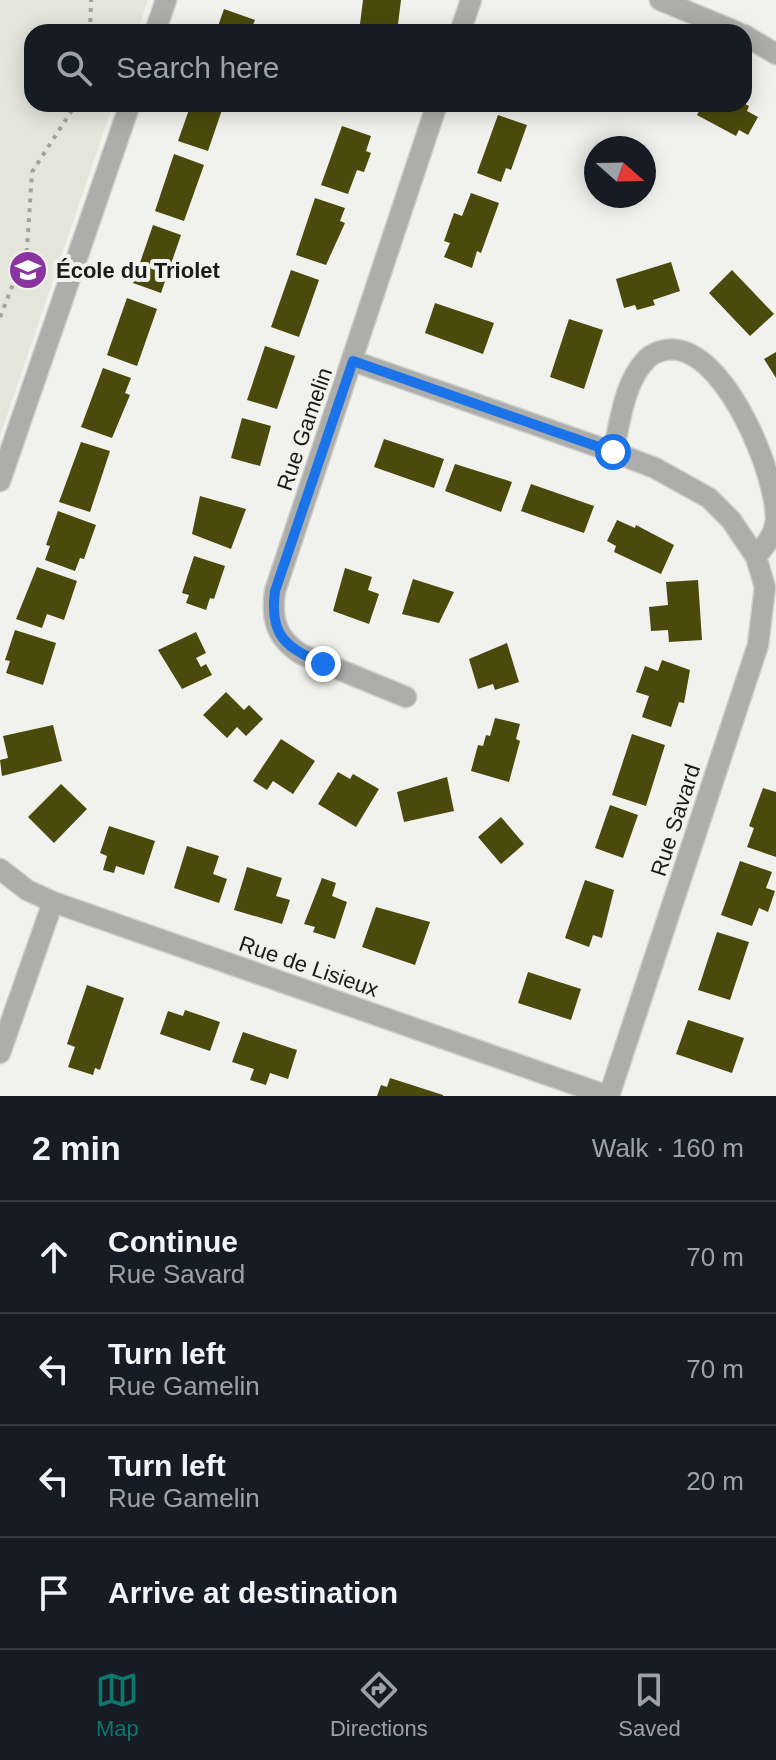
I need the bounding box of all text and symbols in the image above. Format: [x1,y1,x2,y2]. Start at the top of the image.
search box [24,24,752,112]
icon: search [52,46,96,90]
text: Search here [116,51,279,84]
north arrow [584,136,656,208]
school or university icon: École du Triolet [7,249,49,291]
place label: École du Triolet [56,258,220,283]
street label: Rue Gamelin [272,364,337,494]
route start [595,434,631,470]
route end [305,646,341,682]
street label: Rue Savard [646,761,705,879]
street label: Rue de Lisieux [236,931,382,1002]
text: 2 min [32,1129,121,1167]
text: Walk · 160 m [592,1133,744,1163]
text: Continue [108,1225,238,1258]
icon: ahead [32,1235,76,1279]
text: 70 m [686,1242,744,1272]
text: Rue Savard [108,1259,245,1289]
text: Turn left [108,1337,226,1370]
icon: left [32,1347,76,1391]
text: 70 m [686,1354,744,1384]
text: Rue Gamelin [108,1371,260,1401]
text: Turn left [108,1449,226,1482]
icon: left [32,1459,76,1503]
text: 20 m [686,1466,744,1496]
text: Rue Gamelin [108,1483,260,1513]
icon: arrive [32,1571,76,1615]
text: Arrive at destination [108,1576,398,1609]
tab: Map [95,1668,139,1742]
tab: Directions [330,1668,428,1742]
tab: Saved [618,1668,681,1742]

